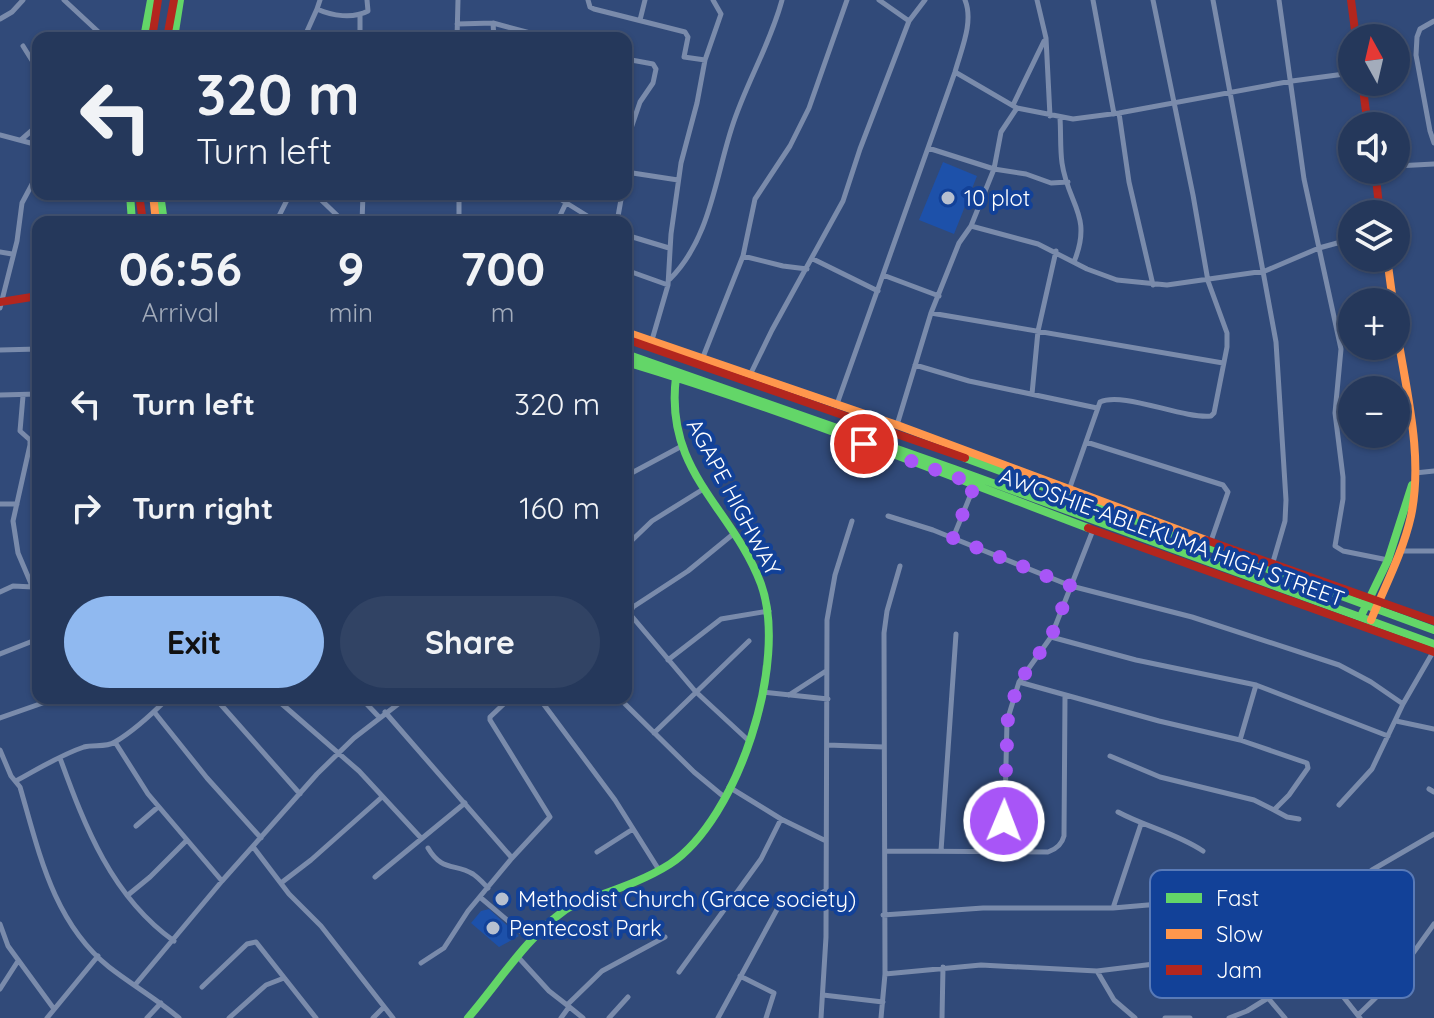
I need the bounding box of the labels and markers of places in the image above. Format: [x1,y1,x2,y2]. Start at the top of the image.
place label: 10 plot [964,184,1030,212]
marker: 10 plot [939,189,957,207]
pin [830,410,898,478]
place label: Methodist Church (Grace society) [518,885,856,913]
marker: Methodist Church (Grace society) [493,890,511,908]
place label: Pentecost Park [509,914,662,942]
marker: Pentecost Park [484,919,502,937]

